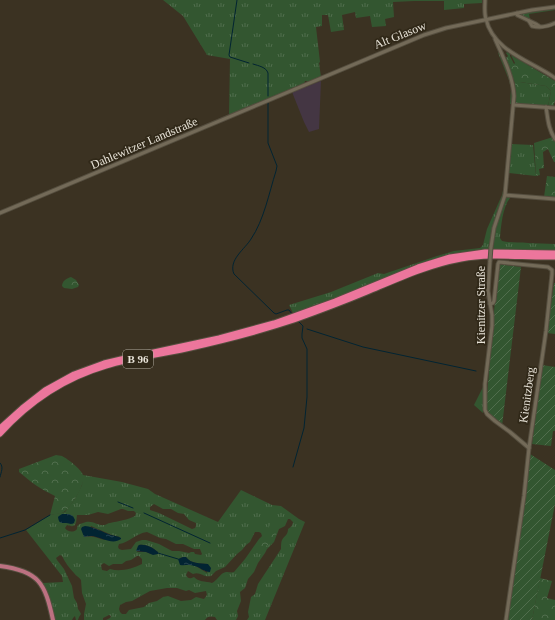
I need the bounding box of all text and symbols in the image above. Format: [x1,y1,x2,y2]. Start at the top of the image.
street label: Alt Glasow [372,18,428,52]
street label: Dahlewitzer Landstraße [88,114,200,172]
street label: Kienitzer Straße [474,266,488,344]
road number: B 96 [123,350,153,368]
street label: Kienitzberg [516,366,538,424]

